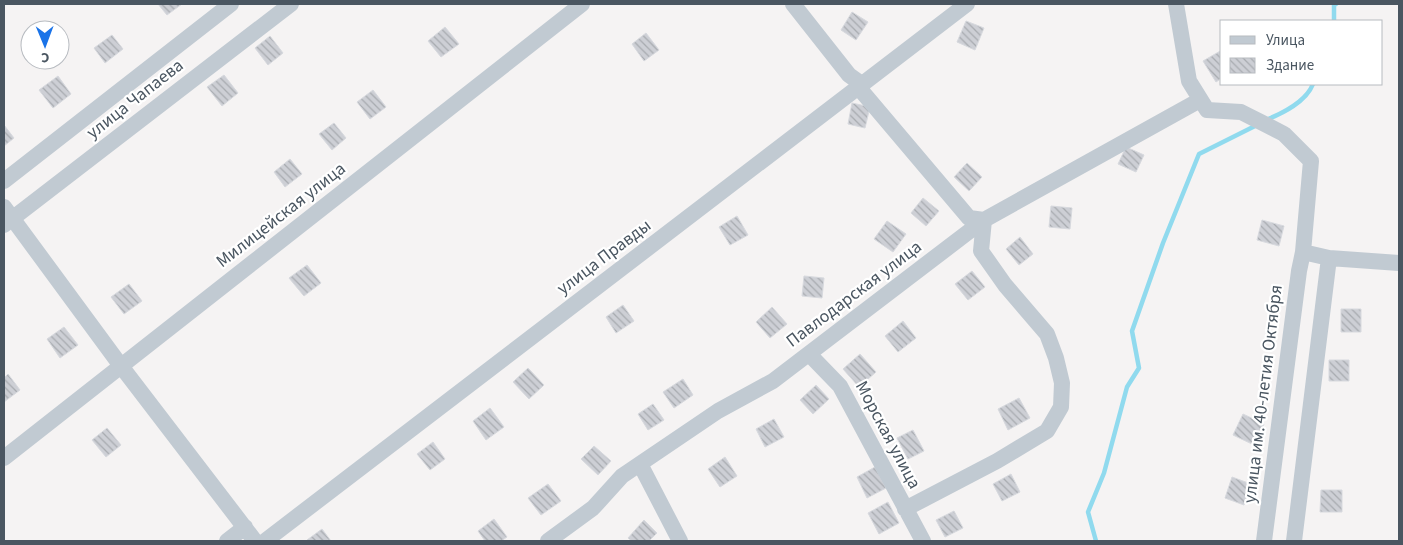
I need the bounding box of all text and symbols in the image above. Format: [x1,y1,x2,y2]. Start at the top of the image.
north arrow [20,20,70,70]
legend [1220,20,1383,85]
text: Улица [1266,30,1305,51]
text: С [41,47,49,67]
street label: улица Чапаева [81,53,189,145]
text: Здание [1266,55,1314,76]
street label: Милицейская улица [211,156,351,274]
street label: улица Правды [552,213,656,301]
street label: Павлодарская улица [781,235,927,353]
street label: улица им. 40-летия Октября [1237,283,1289,505]
street label: Морская улица [849,377,927,493]

